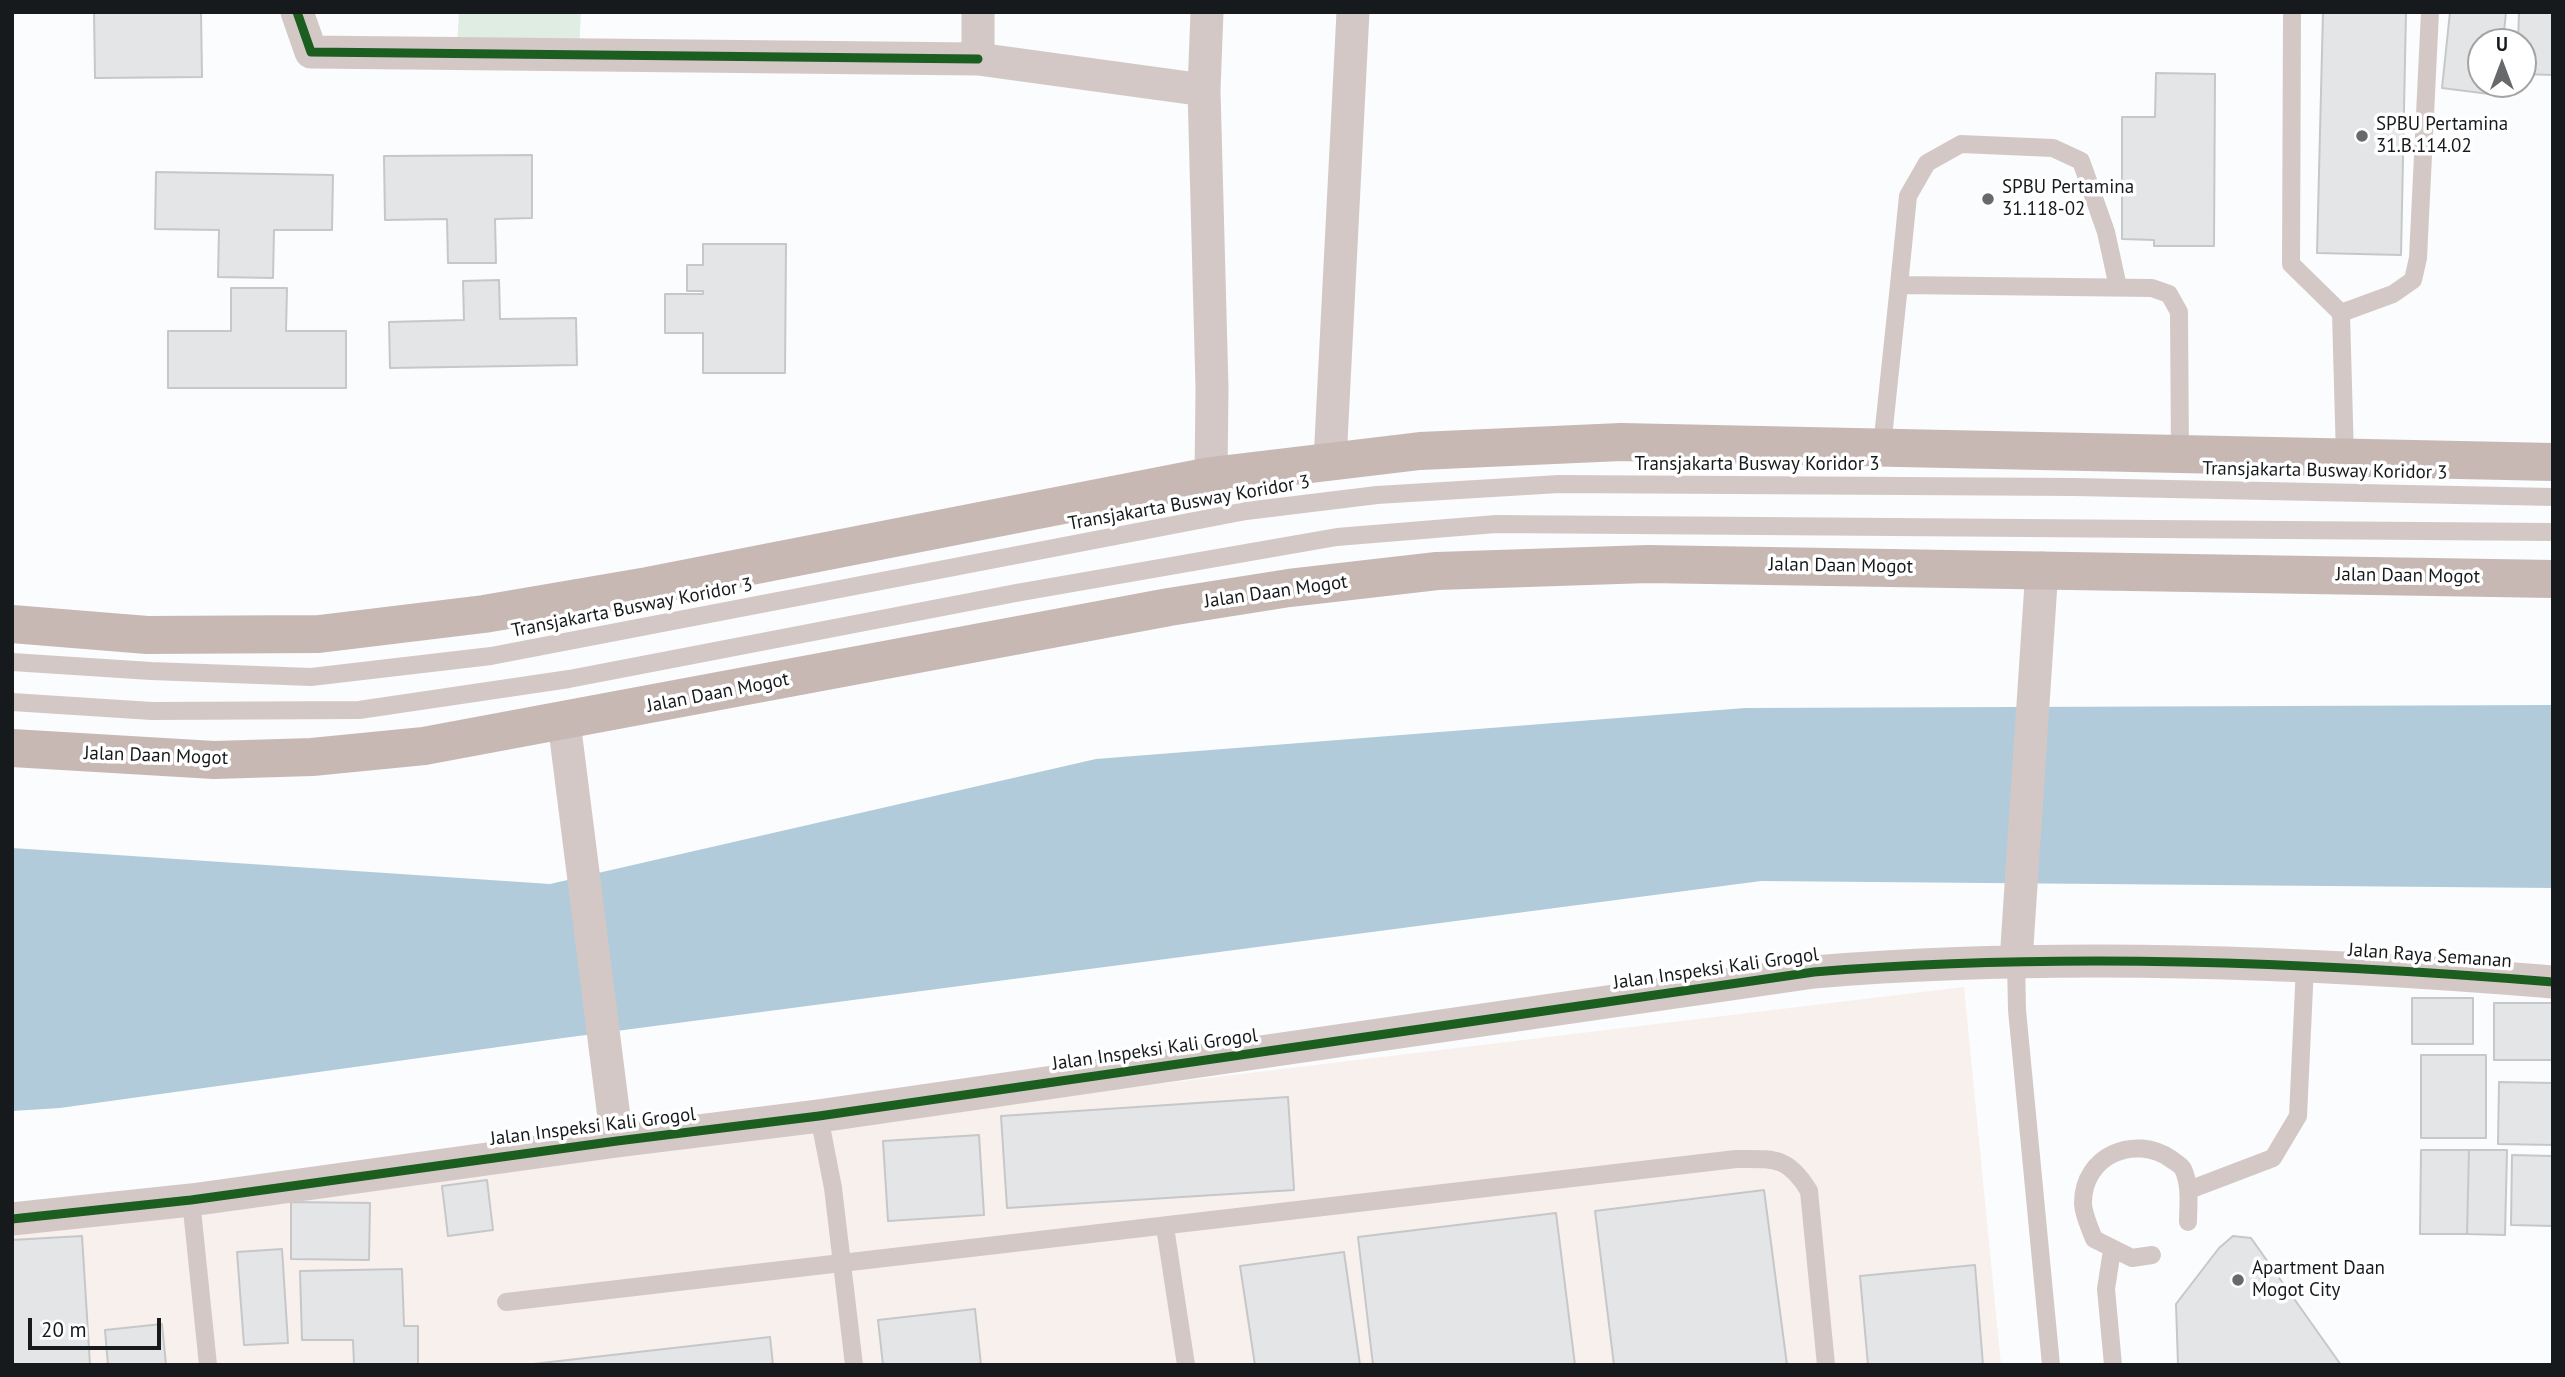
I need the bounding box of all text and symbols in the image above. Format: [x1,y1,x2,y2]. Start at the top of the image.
north arrow [2467,28,2537,98]
text: U [2496,32,2508,56]
place label: SPBU Pertamina 31.B.114.02 [2376,114,2508,158]
marker: SPBU Pertamina 31.B.114.02 [2354,128,2370,144]
place label: SPBU Pertamina 31.118-02 [2002,177,2134,221]
marker: SPBU Pertamina 31.118-02 [1980,191,1996,207]
street label: Transjakarta Busway Koridor 3 [1634,454,1880,476]
street label: Transjakarta Busway Koridor 3 [2202,457,2448,485]
street label: Transjakarta Busway Koridor 3 [1066,470,1312,536]
street label: Jalan Daan Mogot [1769,553,1913,579]
street label: Jalan Daan Mogot [2336,563,2480,589]
street label: Jalan Daan Mogot [1203,571,1349,613]
street label: Transjakarta Busway Koridor 3 [509,573,755,643]
street label: Jalan Daan Mogot [645,668,791,718]
street label: Jalan Daan Mogot [84,742,228,770]
street label: Jalan Raya Semanan [2347,939,2513,973]
street label: Jalan Inspeksi Kali Grogol [1612,943,1820,995]
street label: Jalan Inspeksi Kali Grogol [1051,1024,1259,1076]
street label: Jalan Inspeksi Kali Grogol [489,1103,697,1151]
place label: Apartment Daan Mogot City [2252,1258,2385,1302]
marker: Apartment Daan Mogot City [2230,1272,2246,1288]
scale bar [32,1304,164,1348]
text: 20 m [41,1316,87,1343]

